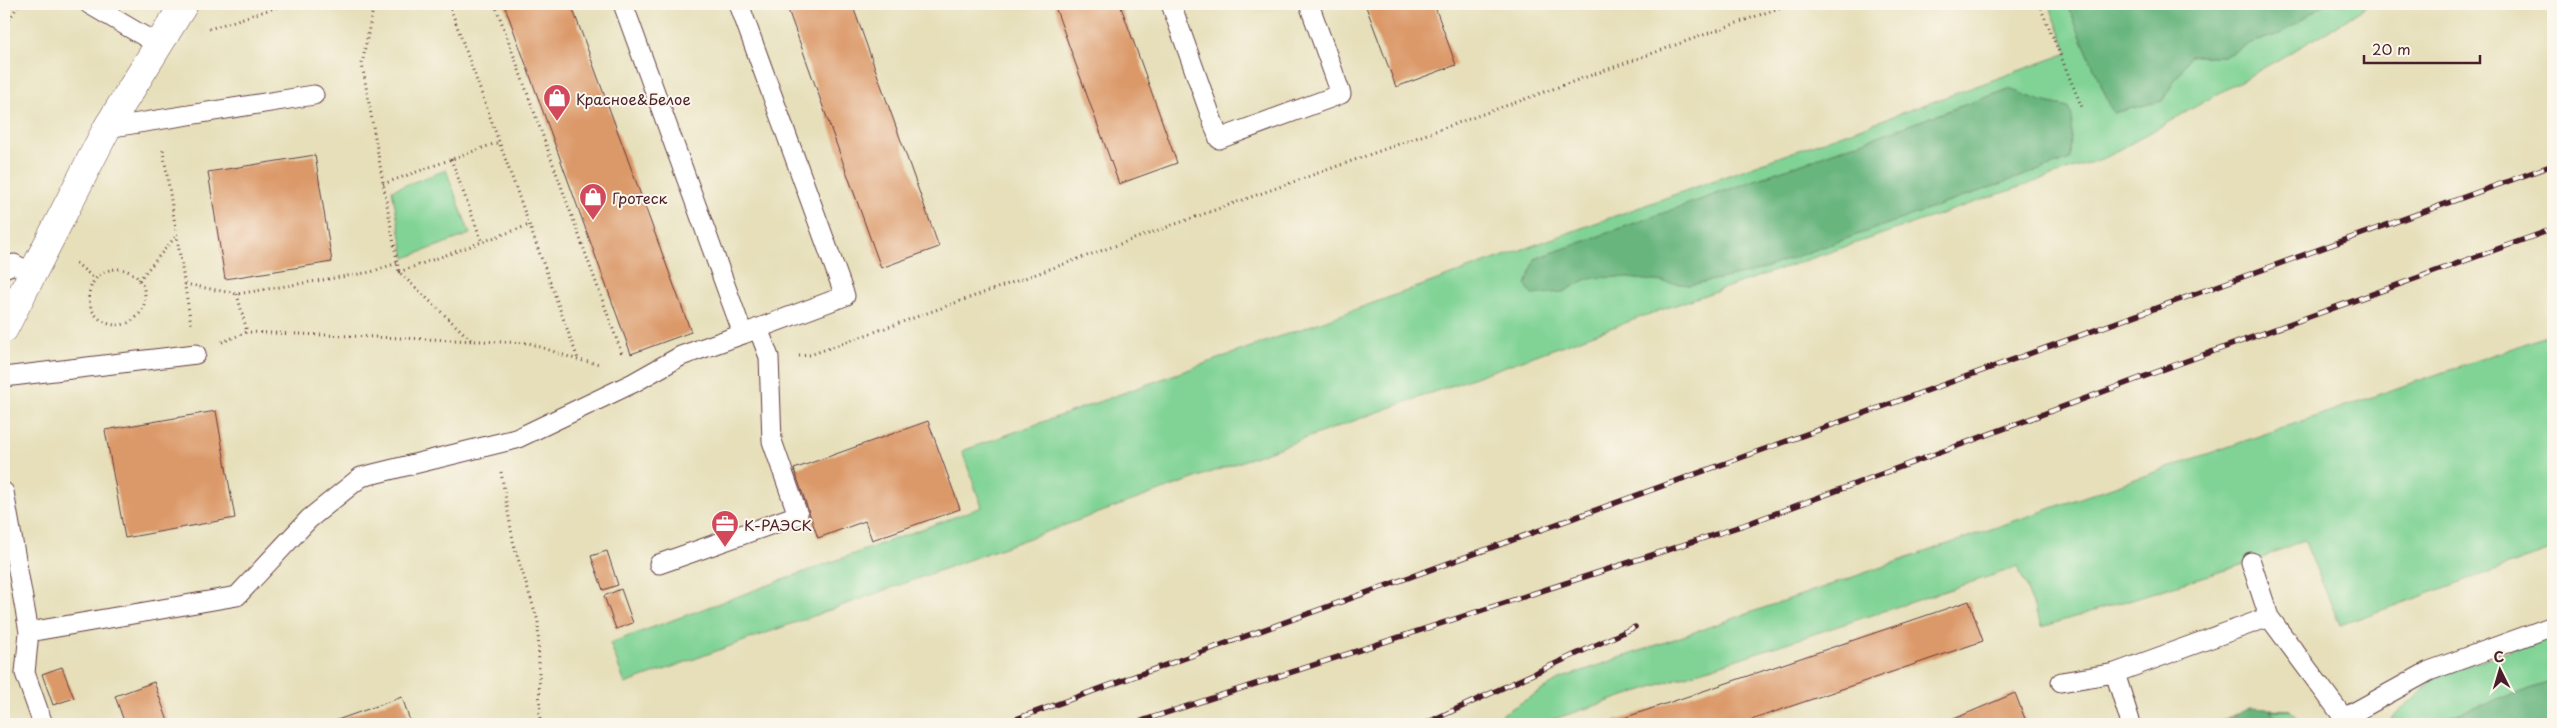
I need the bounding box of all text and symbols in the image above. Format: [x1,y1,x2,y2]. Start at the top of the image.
scale bar [2364,32,2481,64]
text: 20 m [2372,37,2411,60]
shop icon: Красное&Белое [542,83,572,122]
place label: Красное&Белое [576,87,691,110]
shop icon: Гротеск [578,182,608,221]
place label: Гротеск [612,186,668,209]
office icon: К-РАЭСК [710,509,740,548]
place label: К-РАЭСК [744,513,812,536]
north arrow [2474,646,2524,696]
text: С [2493,646,2505,667]

